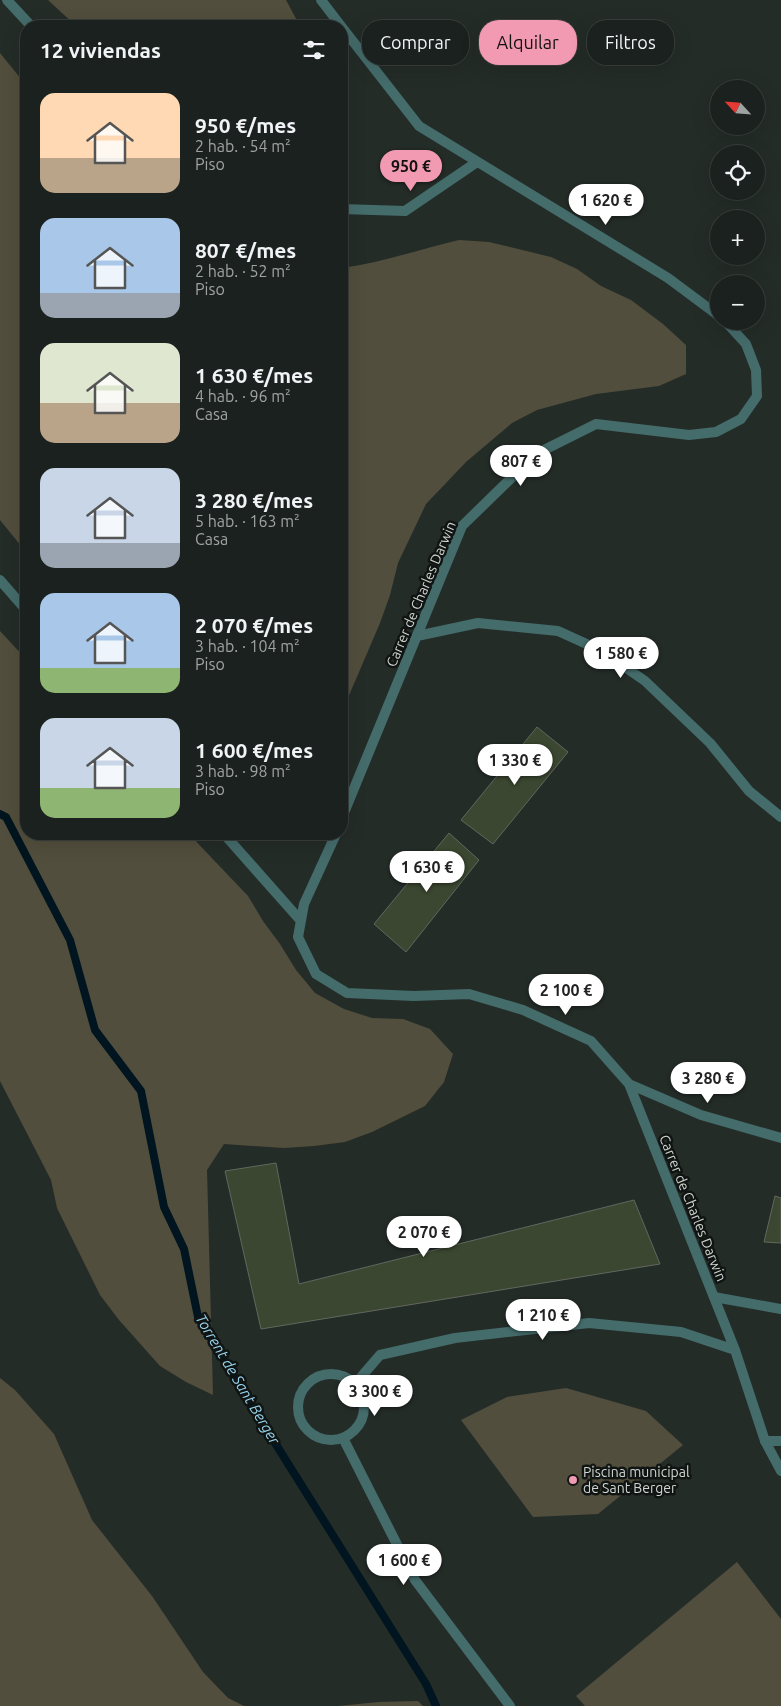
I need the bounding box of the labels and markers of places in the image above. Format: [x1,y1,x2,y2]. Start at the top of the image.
pin: 950 € [376,150,446,192]
pin: 1 620 € [560,184,652,226]
pin: 807 € [486,444,556,487]
pin: 1 580 € [575,636,667,679]
pin: 1 330 € [469,744,561,786]
pin: 1 630 € [381,850,473,893]
pin: 2 100 € [520,974,612,1016]
pin: 3 280 € [662,1062,754,1104]
pin: 2 070 € [378,1216,470,1258]
pin: 1 210 € [497,1298,589,1341]
pin: 3 300 € [329,1374,421,1417]
place label: Piscina municipal de Sant Berger [583,1464,690,1496]
marker: Piscina municipal de Sant Berger [567,1474,579,1486]
pin: 1 600 € [358,1544,450,1586]

